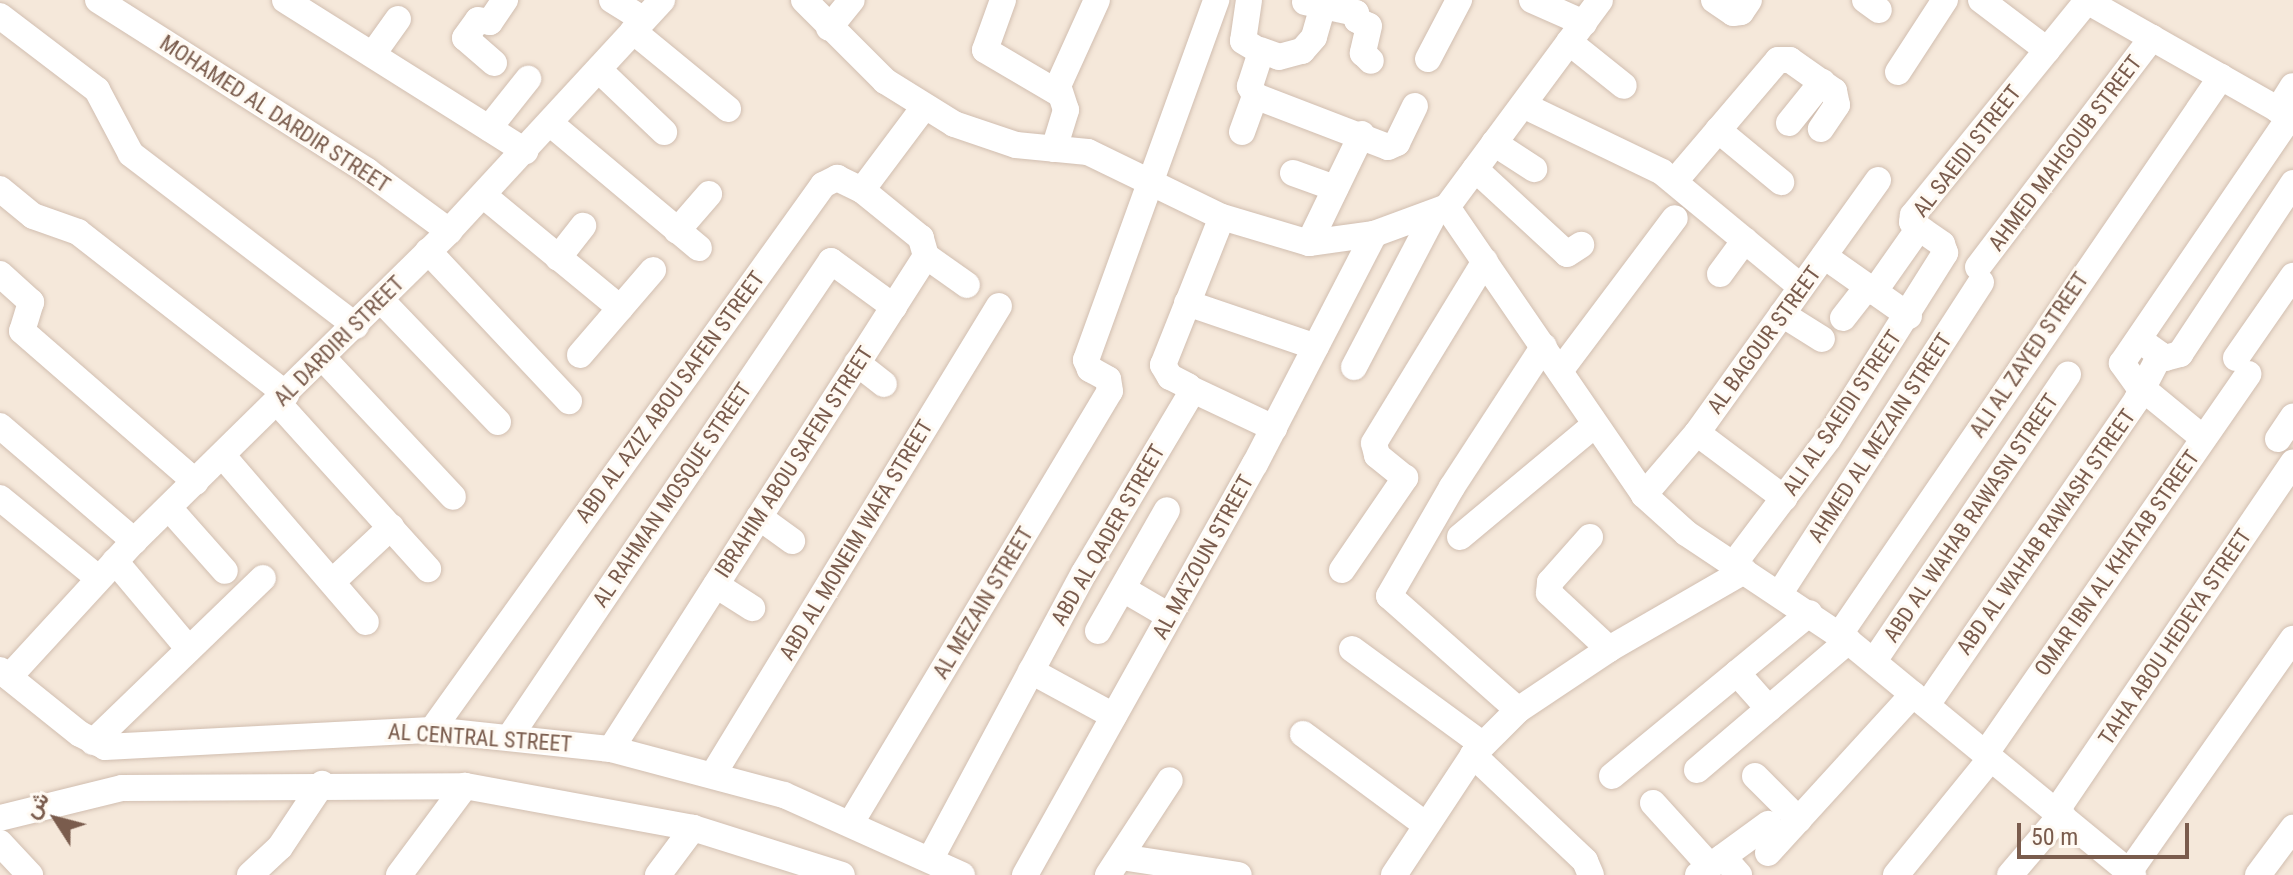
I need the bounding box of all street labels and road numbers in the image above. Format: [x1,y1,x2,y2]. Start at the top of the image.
street label: MOHAMED AL DARDIR STREET [155,30,395,198]
street label: AHMED MAHGOUB STREET [1983,50,2147,256]
street label: AL SAEIDI STREET [1907,80,2027,222]
street label: AL BAGOUR STREET [1702,261,1826,419]
street label: ABD AL AZIZ ABOU SAFEN STREET [570,266,770,528]
street label: ALI AL ZAYED STREET [1964,267,2094,443]
street label: AL DARDIRI STREET [268,270,410,412]
street label: ALI AL SAEIDI STREET [1777,325,1907,501]
street label: AHMED AL MEZAIN STREET [1803,329,1957,547]
street label: IBRAHIM ABOU SAFEN STREET [709,341,879,583]
street label: AL RAHMAN MOSQUE STREET [587,378,757,612]
street label: ABD AL WAHAB RAWASN STREET [1878,389,2064,647]
street label: ABD AL WAHAB RAWASH STREET [1951,404,2141,660]
street label: ABD AL MONEIM WAFA STREET [774,415,938,665]
street label: ABD AL QADER STREET [1045,440,1171,630]
street label: OMAR IBN AL KHATAB STREET [2029,445,2205,681]
street label: AL MA'ZOUN STREET [1147,470,1259,644]
street label: AL MEZAIN STREET [927,522,1039,684]
street label: TAHA ABOU HEDEYA STREET [2093,524,2257,750]
street label: AL CENTRAL STREET [387,718,573,758]

